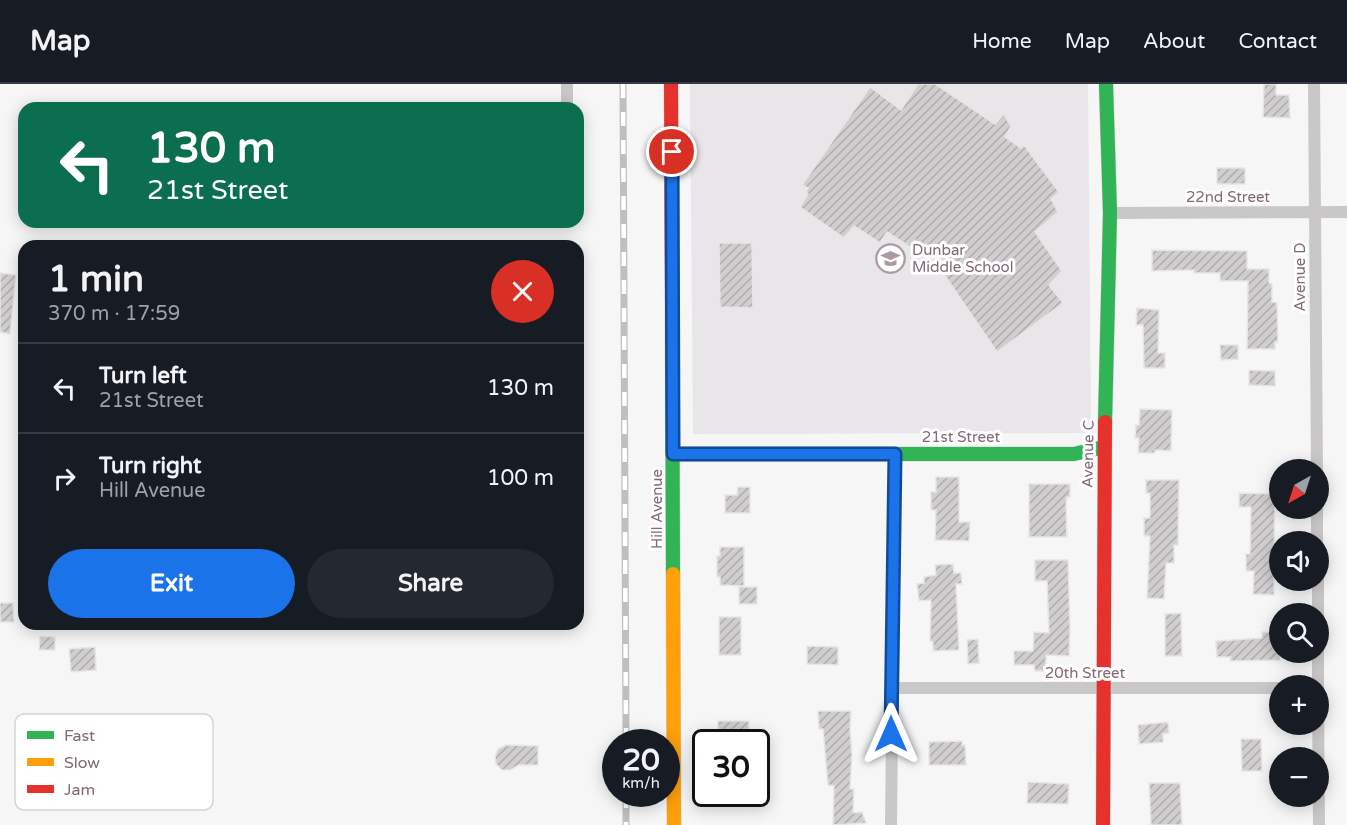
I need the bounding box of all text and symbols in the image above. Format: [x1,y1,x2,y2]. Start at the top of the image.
text: Map [30,24,90,58]
text: Home [972,29,1032,54]
text: Map [1065,29,1110,54]
text: About [1143,29,1205,54]
text: Contact [1238,29,1317,54]
text: 130 m [147,123,276,174]
icon: left [48,126,126,204]
pin [646,126,697,177]
icon: arrive [655,135,688,168]
text: 21st Street [147,174,288,207]
street label: 22nd Street [1186,188,1270,206]
place label: Dunbar Middle School [912,241,1013,276]
school or university icon: Dunbar Middle School [875,243,907,275]
street label: Avenue D [1291,243,1309,311]
text: 1 min [48,258,144,301]
button: close [491,260,554,323]
text: 370 m · 17:59 [48,302,180,326]
text: Turn left [99,363,187,389]
icon: left [48,372,81,405]
text: 130 m [487,375,554,401]
text: 21st Street [99,389,204,413]
street label: Avenue C [1078,420,1098,488]
street label: 21st Street [922,428,1001,446]
text: Turn right [99,453,201,479]
north arrow [1269,459,1329,519]
map controls [1269,459,1329,807]
icon: right [48,462,81,495]
text: 100 m [487,465,554,491]
street label: Hill Avenue [648,469,666,549]
text: Hill Avenue [99,479,206,503]
button: sound [1269,531,1329,591]
button: Exit [48,549,295,618]
button: Share [307,549,554,618]
button: search [1269,603,1329,663]
street label: 20th Street [1045,664,1126,682]
button: + [1269,675,1329,735]
position arrow [859,702,923,766]
legend [15,714,213,810]
text: Fast [64,726,95,746]
speed limit sign: 30 [692,729,770,807]
text: 20 [622,742,660,779]
button: − [1269,747,1329,807]
text: Slow [64,753,100,773]
text: km/h [622,774,660,792]
text: Jam [64,780,95,800]

